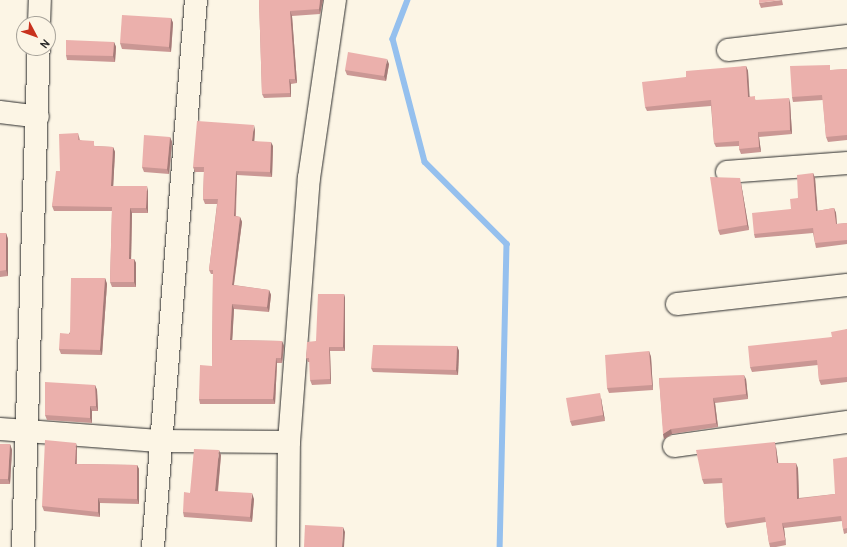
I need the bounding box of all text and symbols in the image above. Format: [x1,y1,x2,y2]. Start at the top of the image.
north arrow [16,16,56,56]
text: N [37,36,52,51]

